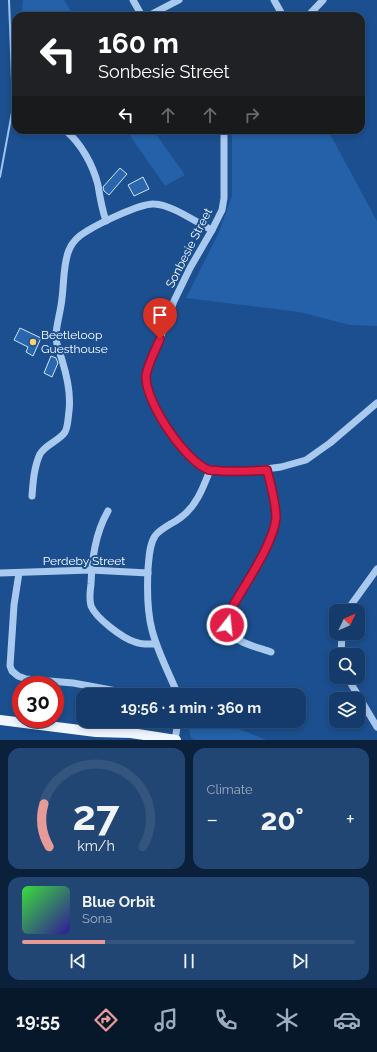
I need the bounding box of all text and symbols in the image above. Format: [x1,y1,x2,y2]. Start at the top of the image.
text: 160 m [98,27,179,60]
icon: left [32,28,84,80]
text: Sonbesie Street [98,61,229,82]
icon: left [115,104,137,126]
icon: ahead [157,104,179,126]
icon: ahead [199,104,221,126]
icon: right [241,104,263,126]
street label: Sonbesie Street [163,206,215,290]
pin [143,298,177,339]
icon: arrive [149,304,171,326]
place label: Beetleloop Guesthouse [41,328,108,356]
marker: Beetleloop Guesthouse [28,337,38,347]
street label: Perdeby Street [43,554,125,568]
position arrow [206,604,248,646]
north arrow [329,604,365,640]
map controls [329,604,365,728]
button: search [329,648,365,684]
speed limit sign: 30 [12,676,64,728]
button: layers [329,692,365,728]
text: 19:56 · 1 min · 360 m [121,699,261,717]
text: Climate [207,782,253,797]
text: 27 [73,790,120,839]
text: 20° [260,802,304,837]
text: − [207,806,218,832]
text: + [346,806,355,832]
text: km/h [77,837,115,853]
text: Blue Orbit [82,893,155,911]
text: Sona [82,911,112,926]
icon: previous [67,950,89,972]
icon: pause [178,950,200,972]
icon: next [289,950,311,972]
icon: directions [92,1006,120,1034]
icon: music [152,1006,180,1034]
icon: phone [212,1006,240,1034]
icon: climate [273,1006,301,1034]
icon: car [333,1006,361,1034]
text: 19:55 [16,1010,60,1031]

